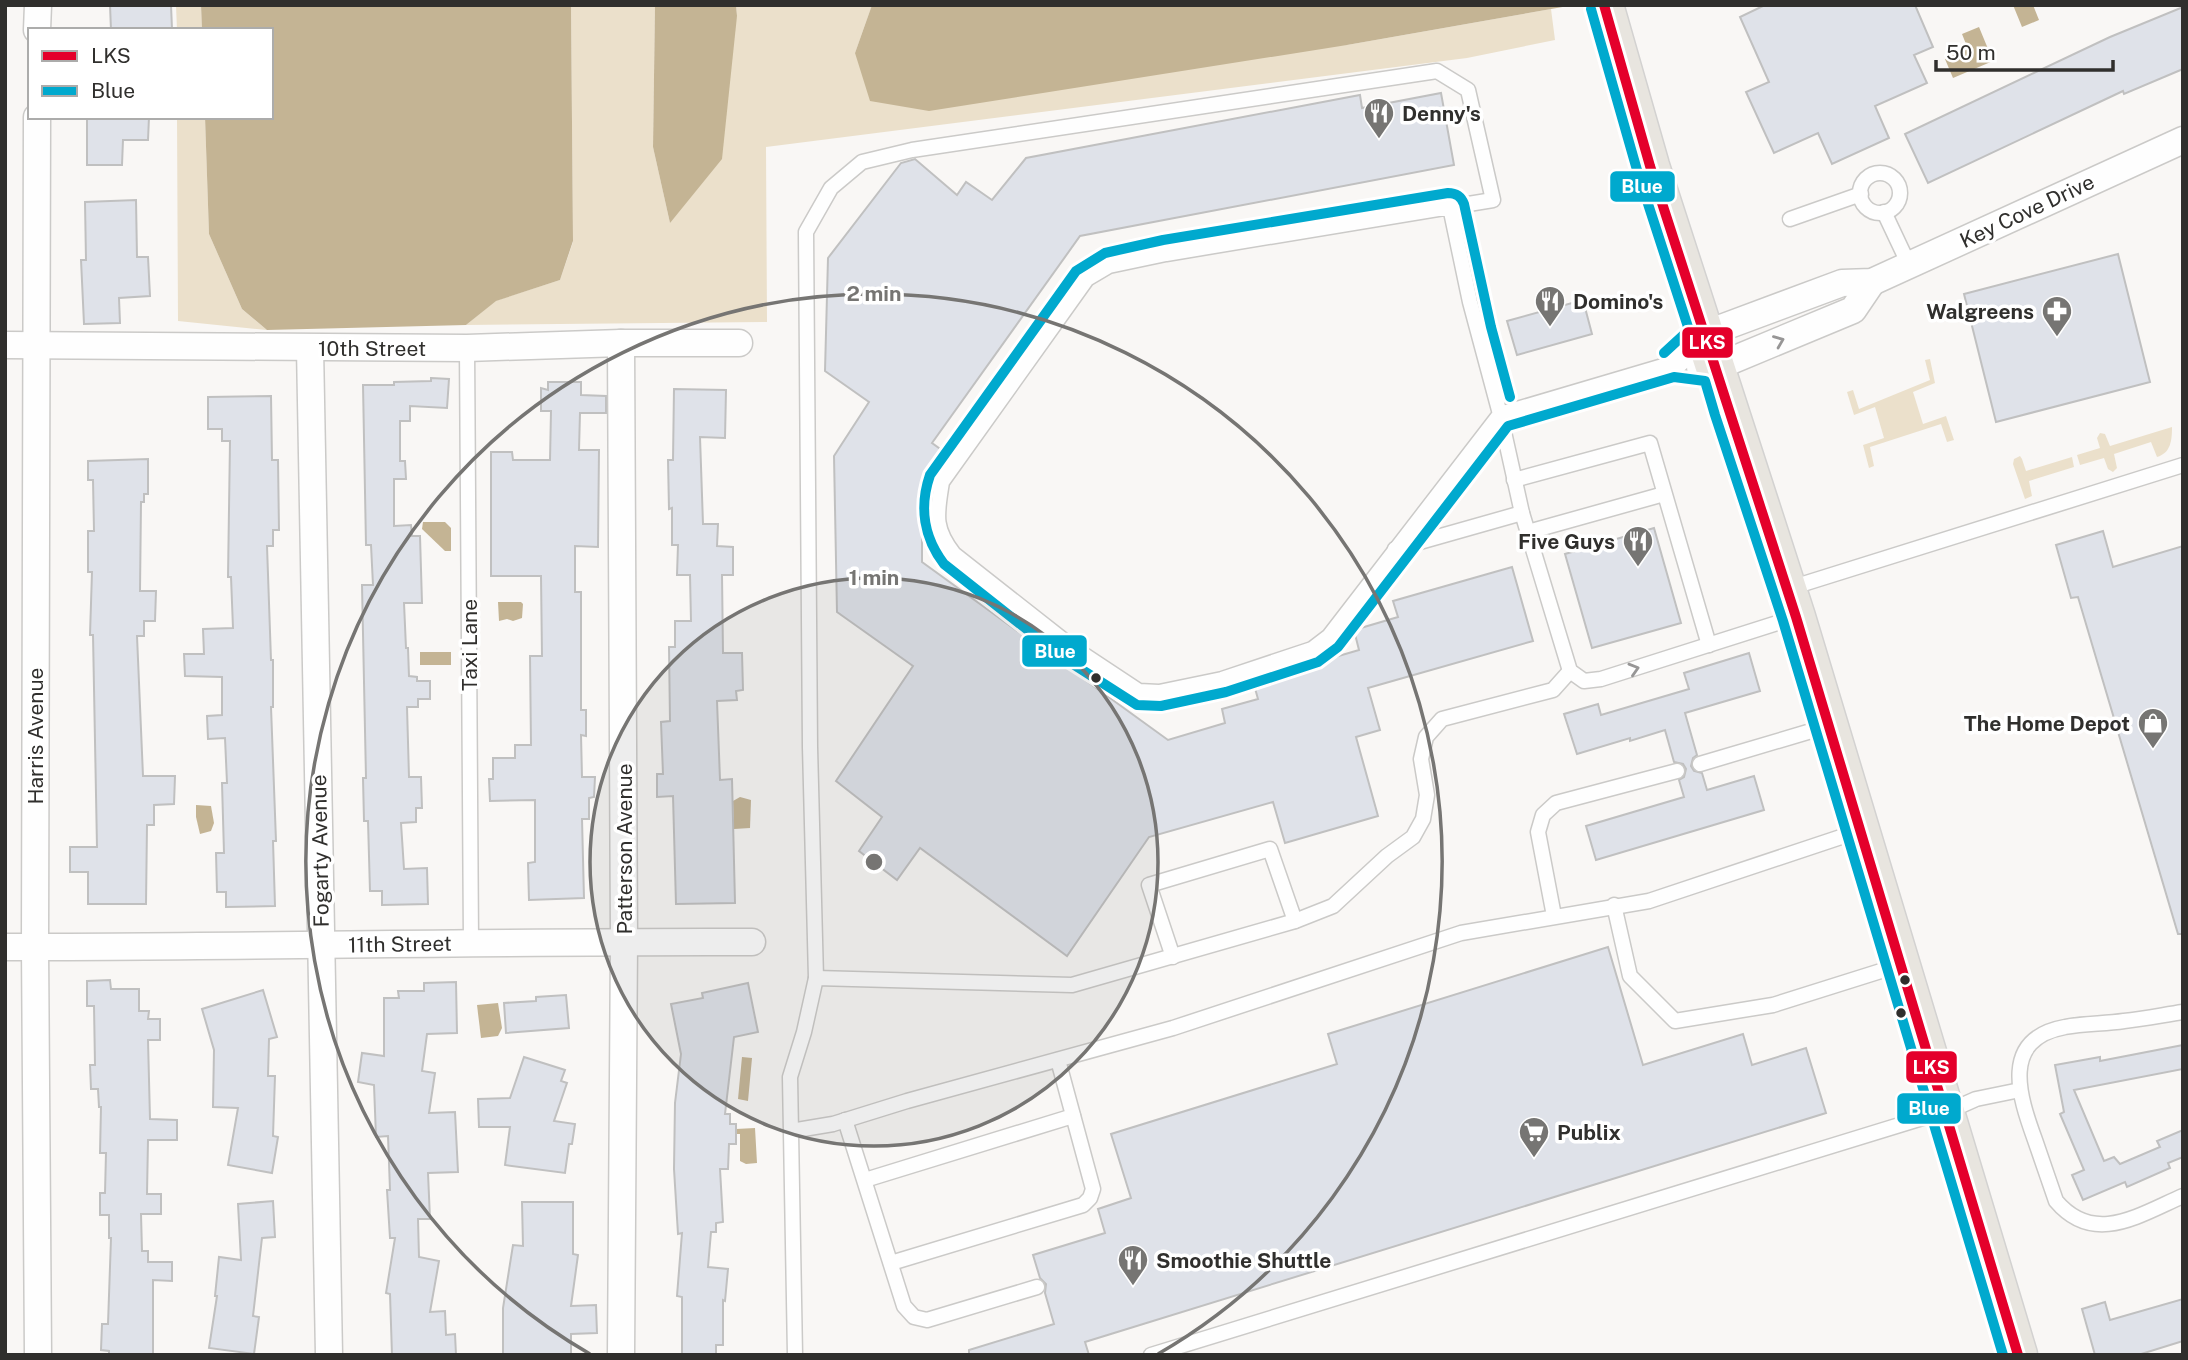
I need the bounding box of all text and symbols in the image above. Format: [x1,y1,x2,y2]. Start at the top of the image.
legend [28,28,273,119]
scale bar [1936,28,2113,72]
text: 50 m [1946,40,1996,65]
text: LKS [91,43,131,68]
text: Blue [91,78,135,103]
restaurant icon: Denny's [1362,96,1396,140]
place label: Denny's [1402,101,1481,126]
street label: Key Cove Drive [1956,169,2098,253]
line badge: Blue [1609,170,1676,203]
text: Blue [1621,175,1663,197]
text: 2 min [846,281,902,306]
restaurant icon: Domino's [1533,284,1567,328]
place label: Domino's [1573,289,1663,314]
pharmacy icon: Walgreens [2040,294,2074,338]
place label: Walgreens [1926,299,2034,324]
line badge: LKS [1681,326,1734,359]
text: LKS [1688,331,1726,353]
one-way arrow [1772,335,1784,349]
street label: 10th Street [318,336,426,361]
restaurant icon: Five Guys [1621,524,1655,568]
place label: Five Guys [1518,529,1615,554]
text: 1 min [849,565,899,590]
street label: Taxi Lane [457,599,482,691]
line badge: Blue [1021,634,1088,668]
text: Blue [1034,640,1076,662]
one-way arrow [1627,662,1639,677]
street label: Harris Avenue [23,667,48,805]
unlabelled marker [1089,671,1103,685]
shop icon: The Home Depot [2136,706,2170,750]
place label: The Home Depot [1964,711,2130,736]
street label: Patterson Avenue [612,763,637,935]
street label: Fogarty Avenue [306,774,334,928]
centre of rings [862,850,886,874]
street label: 11th Street [348,931,452,957]
unlabelled marker [1898,973,1912,987]
unlabelled marker [1894,1006,1908,1020]
line badge: LKS [1905,1050,1958,1084]
text: LKS [1912,1056,1950,1078]
line badge: Blue [1896,1092,1962,1125]
text: Blue [1908,1097,1950,1119]
supermarket icon: Publix [1517,1115,1551,1159]
place label: Publix [1557,1120,1621,1145]
restaurant icon: Smoothie Shuttle [1116,1243,1150,1287]
place label: Smoothie Shuttle [1156,1248,1331,1273]

